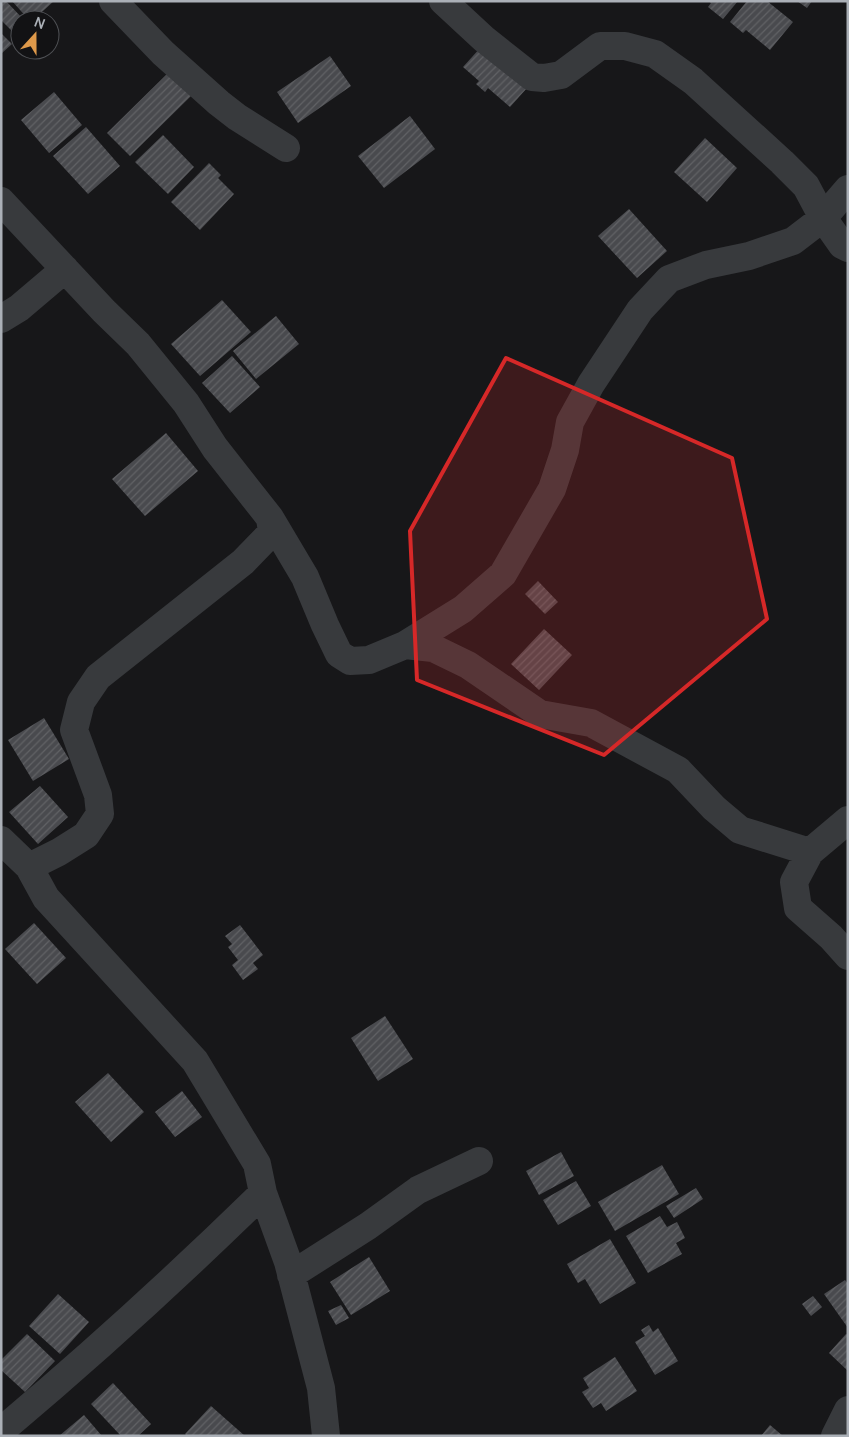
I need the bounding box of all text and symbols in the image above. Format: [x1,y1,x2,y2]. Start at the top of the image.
north arrow [10,10,60,60]
text: N [32,12,48,33]

